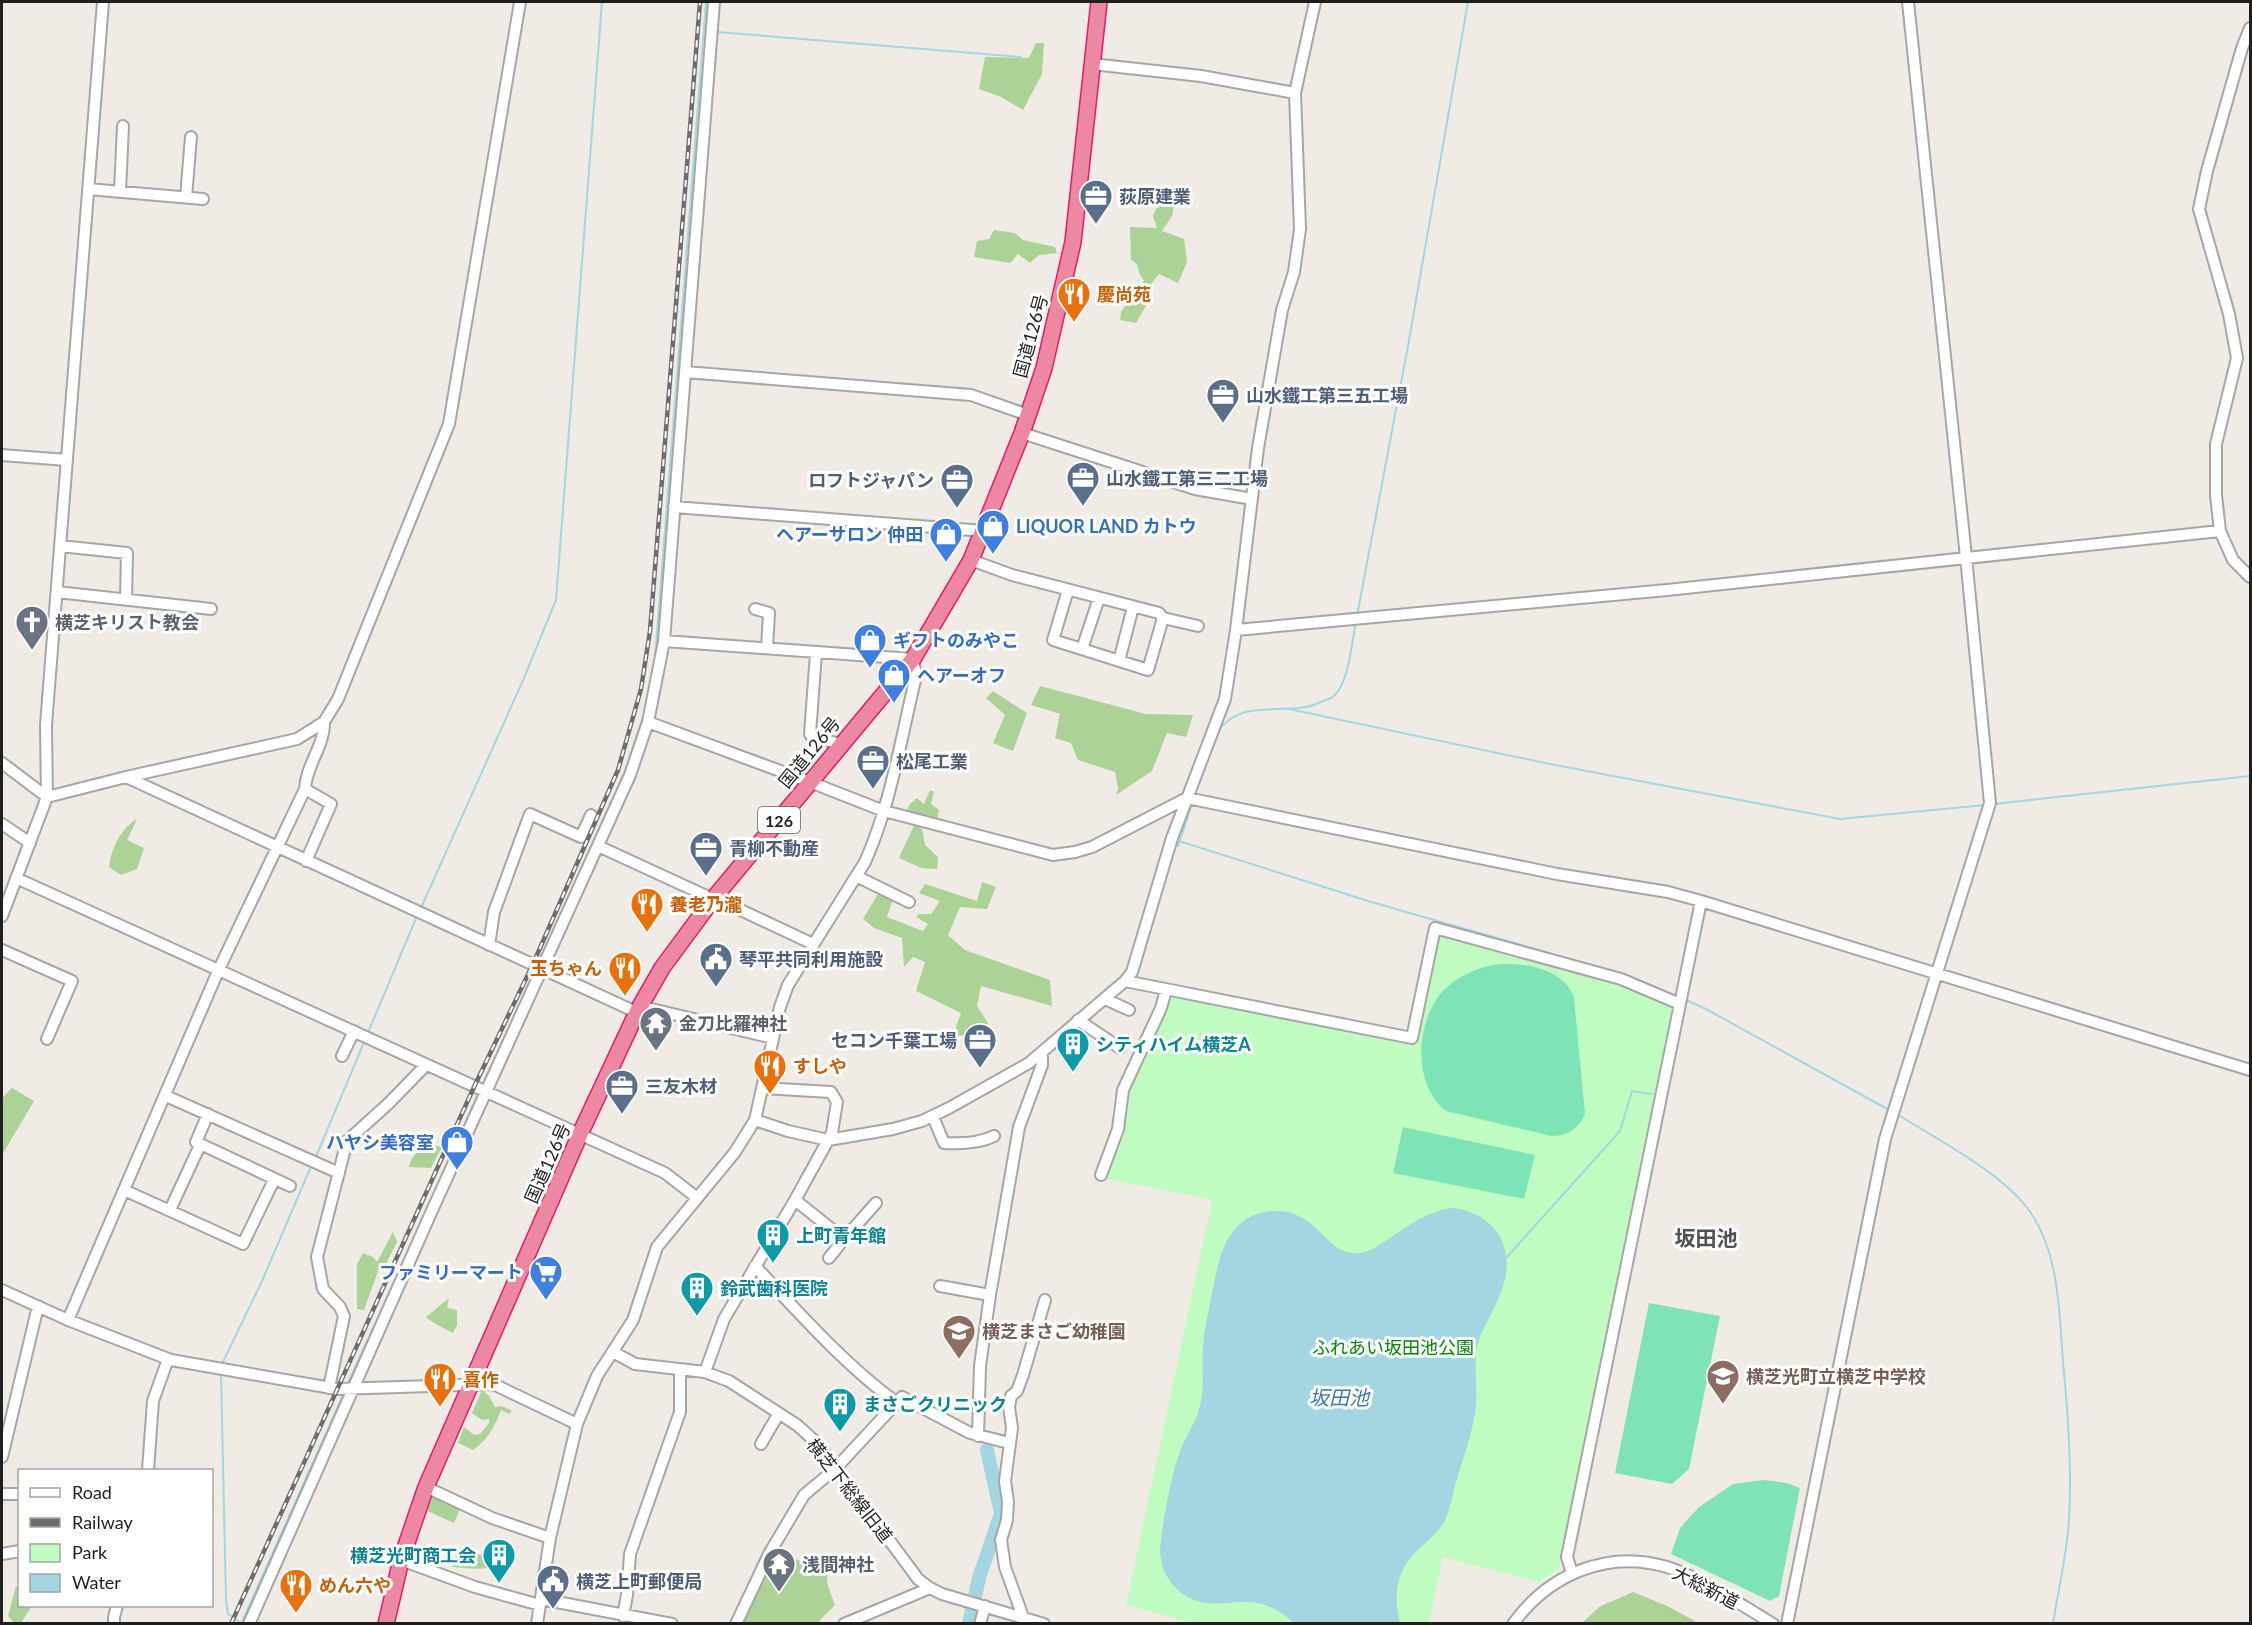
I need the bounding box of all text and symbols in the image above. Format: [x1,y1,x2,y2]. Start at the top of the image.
office icon: 荻原建業 [1078,178,1114,225]
place label: 荻原建業 [1119,185,1191,207]
restaurant icon: 慶尚苑 [1056,276,1092,323]
place label: 慶尚苑 [1097,283,1151,305]
street label: 国道126号 [1008,292,1052,380]
office icon: 山水鐵工第三五工場 [1205,377,1241,424]
place label: 山水鐵工第三五工場 [1246,384,1408,406]
office icon: 山水鐵工第三二工場 [1065,460,1101,507]
office icon: ロフトジャパン [939,462,975,509]
place label: 山水鐵工第三二工場 [1106,467,1268,489]
place label: ロフトジャパン [808,469,934,491]
shop icon: LIQUOR LAND カトウ [975,508,1011,555]
place label: LIQUOR LAND カトウ [1016,515,1197,537]
shop icon: ヘアーサロン 仲田 [928,516,964,563]
place label: ヘアーサロン 仲田 [776,523,923,545]
church icon: 横芝キリスト教会 [14,604,50,651]
place label: 横芝キリスト教会 [55,611,199,633]
shop icon: ギフトのみやこ [852,622,888,669]
place label: ギフトのみやこ [893,629,1019,651]
shop icon: ヘアーオフ [876,657,912,704]
place label: ヘアーオフ [917,664,1006,686]
street label: 国道126号 [774,712,844,792]
office icon: 松尾工業 [855,743,891,790]
place label: 松尾工業 [896,750,968,772]
road number: 126 [758,807,800,833]
office icon: 青柳不動産 [688,830,724,877]
place label: 青柳不動産 [729,837,819,859]
restaurant icon: 養老乃瀧 [629,886,665,933]
place label: 養老乃瀧 [670,893,742,915]
public building icon: 琴平共同利用施設 [698,941,734,988]
place label: 琴平共同利用施設 [739,948,883,970]
restaurant icon: 玉ちゃん [607,950,643,997]
place label: 玉ちゃん [530,957,602,979]
temple icon: 金刀比羅神社 [638,1005,674,1052]
place label: 金刀比羅神社 [679,1012,787,1034]
office icon: セコン千葉工場 [962,1022,998,1069]
building icon: シティハイム横芝A [1055,1026,1091,1073]
place label: セコン千葉工場 [831,1029,957,1051]
place label: シティハイム横芝A [1096,1033,1251,1055]
restaurant icon: すしや [752,1048,788,1095]
place label: すしや [793,1055,847,1077]
office icon: 三友木材 [604,1068,640,1115]
place label: 三友木材 [645,1075,717,1097]
street label: 国道126号 [520,1120,574,1206]
shop icon: ハヤシ美容室 [439,1124,475,1171]
place label: ハヤシ美容室 [326,1131,434,1153]
building icon: 上町青年館 [755,1217,791,1264]
place label: 上町青年館 [796,1224,886,1246]
district label: 坂田池 [1675,1225,1738,1250]
supermarket icon: ファミリーマート [528,1254,564,1301]
place label: ファミリーマート [379,1261,523,1283]
building icon: 鈴武歯科医院 [679,1270,715,1317]
place label: 鈴武歯科医院 [720,1277,828,1299]
school or university icon: 横芝まさご幼稚園 [941,1313,977,1360]
place label: 横芝まさご幼稚園 [982,1320,1126,1342]
park label: ふれあい坂田池公園 [1312,1336,1474,1358]
school or university icon: 横芝光町立横芝中学校 [1705,1358,1741,1405]
restaurant icon: 喜作 [422,1361,458,1408]
place label: 横芝光町立横芝中学校 [1746,1365,1926,1387]
place label: 喜作 [463,1368,499,1390]
water label: 坂田池 [1309,1385,1371,1409]
building icon: まさごクリニック [822,1386,858,1433]
place label: まさごクリニック [863,1393,1007,1415]
street label: 横芝下総線旧道 [803,1434,897,1546]
legend [18,1469,213,1607]
text: Road [72,1481,112,1503]
text: Railway [72,1511,133,1533]
building icon: 横芝光町商工会 [481,1537,517,1584]
text: Park [72,1541,108,1563]
place label: 横芝光町商工会 [350,1544,476,1566]
temple icon: 浅間神社 [761,1546,797,1593]
place label: 浅間神社 [802,1553,874,1575]
street label: 大総新道 [1669,1561,1743,1613]
public building icon: 横芝上町郵便局 [535,1563,571,1610]
restaurant icon: めん六や [278,1567,314,1614]
place label: 横芝上町郵便局 [576,1570,702,1592]
text: Water [72,1571,121,1593]
place label: めん六や [319,1574,391,1596]

